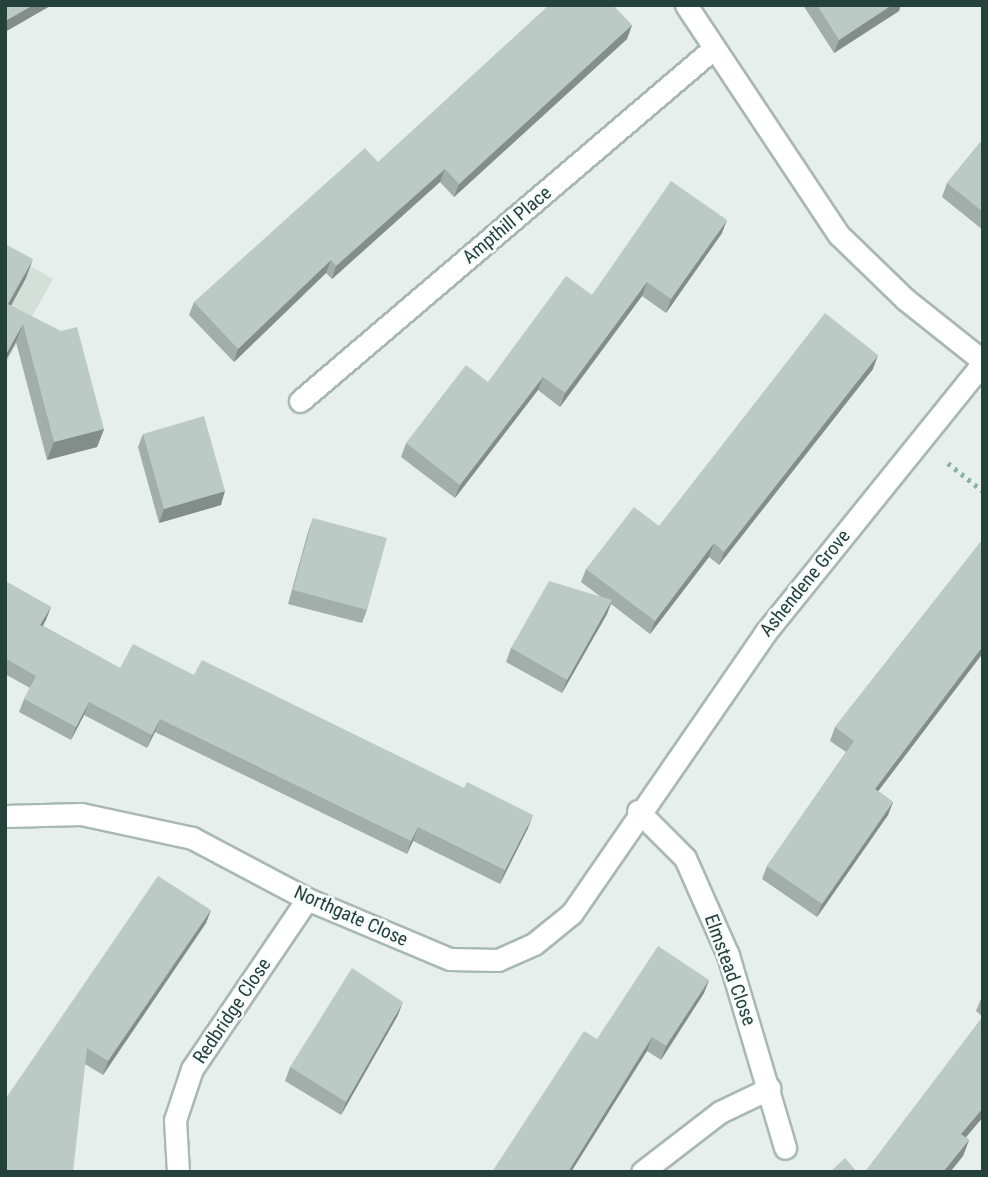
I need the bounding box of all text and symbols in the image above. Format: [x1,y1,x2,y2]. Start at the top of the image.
street label: Ampthill Place [458,181,556,269]
street label: Ashendene Grove [755,525,855,641]
street label: Northgate Close [291,881,411,951]
street label: Elmstead Close [699,911,761,1029]
street label: Redbridge Close [188,954,276,1068]

